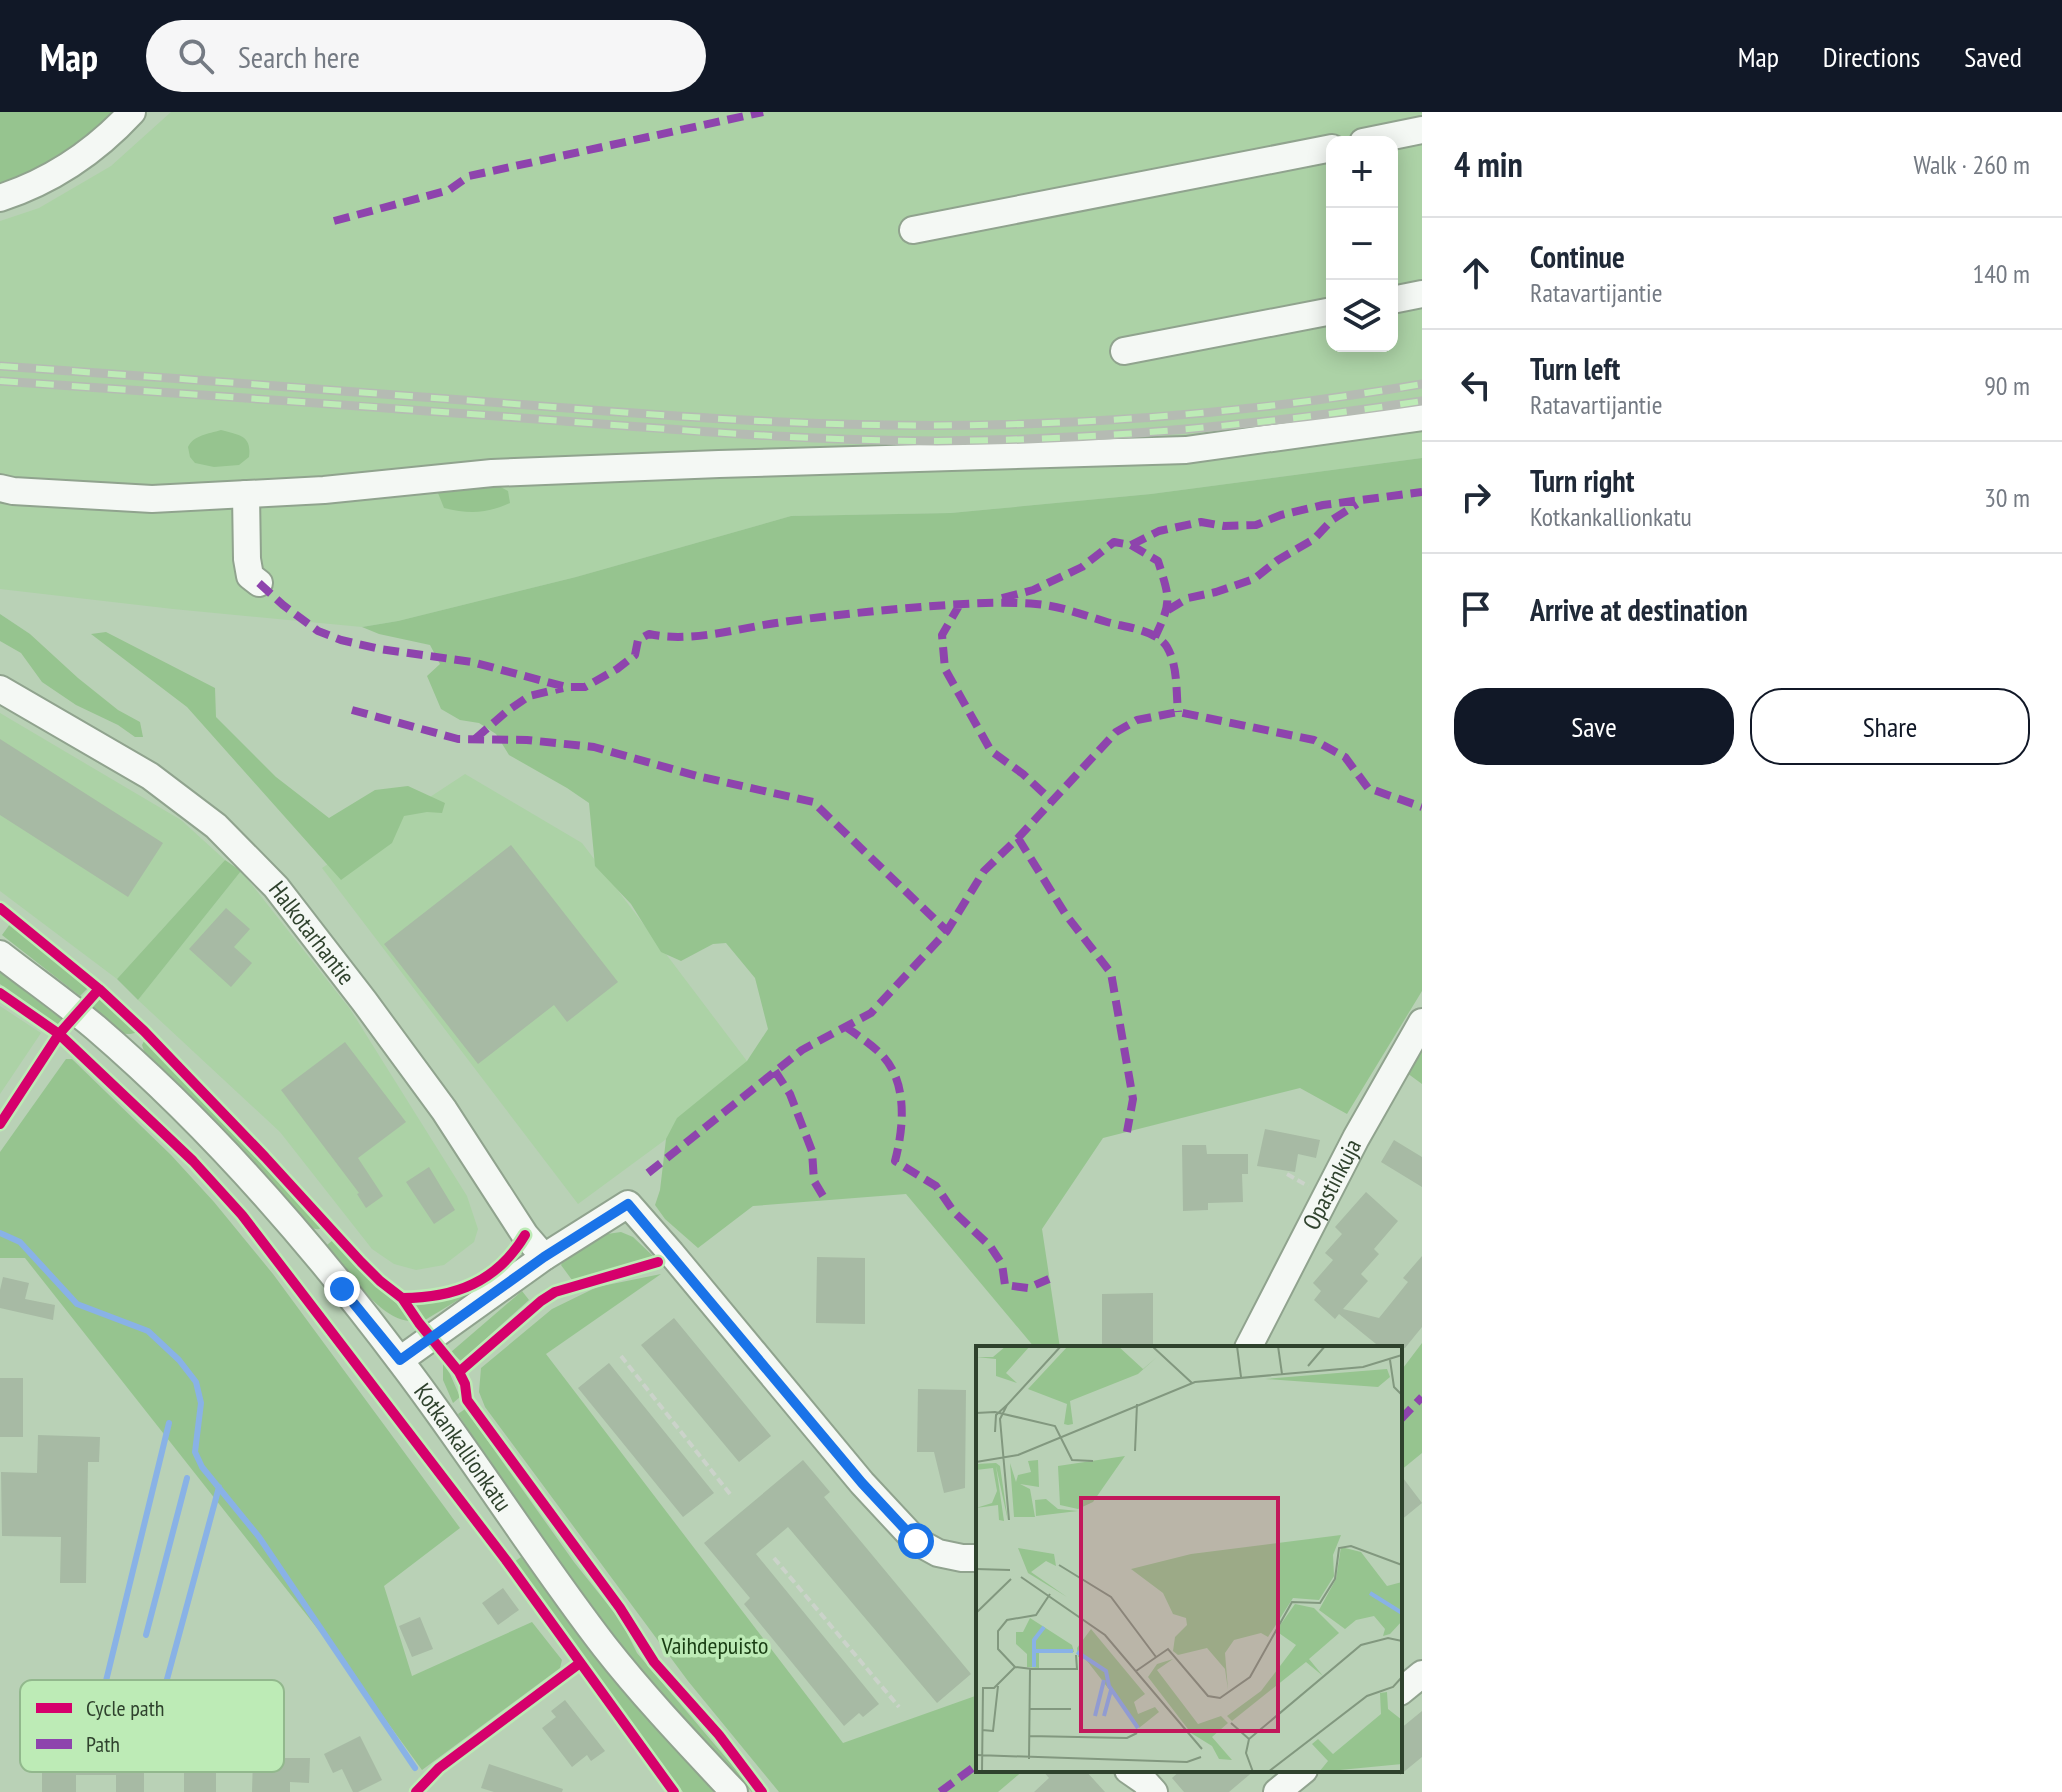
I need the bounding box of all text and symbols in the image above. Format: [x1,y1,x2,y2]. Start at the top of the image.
search box [146,20,706,92]
text: Map [40,32,98,81]
icon: search [174,34,218,78]
text: Search here [238,37,360,76]
text: Map [1738,38,1779,75]
text: Directions [1823,38,1920,75]
text: Saved [1964,38,2022,75]
map controls [1326,136,1398,352]
button: + [1326,136,1398,208]
text: 4 min [1454,142,1523,186]
text: Walk · 260 m [1913,148,2030,181]
button: − [1326,208,1398,280]
text: Continue [1530,237,1625,276]
icon: ahead [1454,251,1498,295]
text: 140 m [1972,257,2030,290]
text: Ratavartijantie [1530,276,1662,309]
button: layers [1326,280,1398,352]
text: Turn left [1530,349,1620,388]
icon: left [1454,363,1498,407]
text: 90 m [1984,369,2030,402]
text: Ratavartijantie [1530,388,1662,421]
text: Turn right [1530,461,1634,500]
icon: right [1454,475,1498,519]
text: 30 m [1984,481,2030,514]
text: Kotkankallionkatu [1530,500,1692,533]
icon: arrive [1454,587,1498,631]
text: Arrive at destination [1530,590,1748,629]
button: Save [1454,688,1734,765]
button: Share [1750,688,2030,765]
street label: Halkotarhantie [262,875,362,991]
street label: Opastinkuja [1295,1133,1368,1235]
route end [324,1271,360,1307]
inset map [976,1346,1402,1772]
street label: Kotkankallionkatu [407,1377,519,1517]
route start [898,1523,934,1559]
park label: Vaihdepuisto [661,1630,768,1661]
legend [20,1680,284,1772]
text: Cycle path [86,1694,164,1722]
text: Path [86,1730,120,1758]

